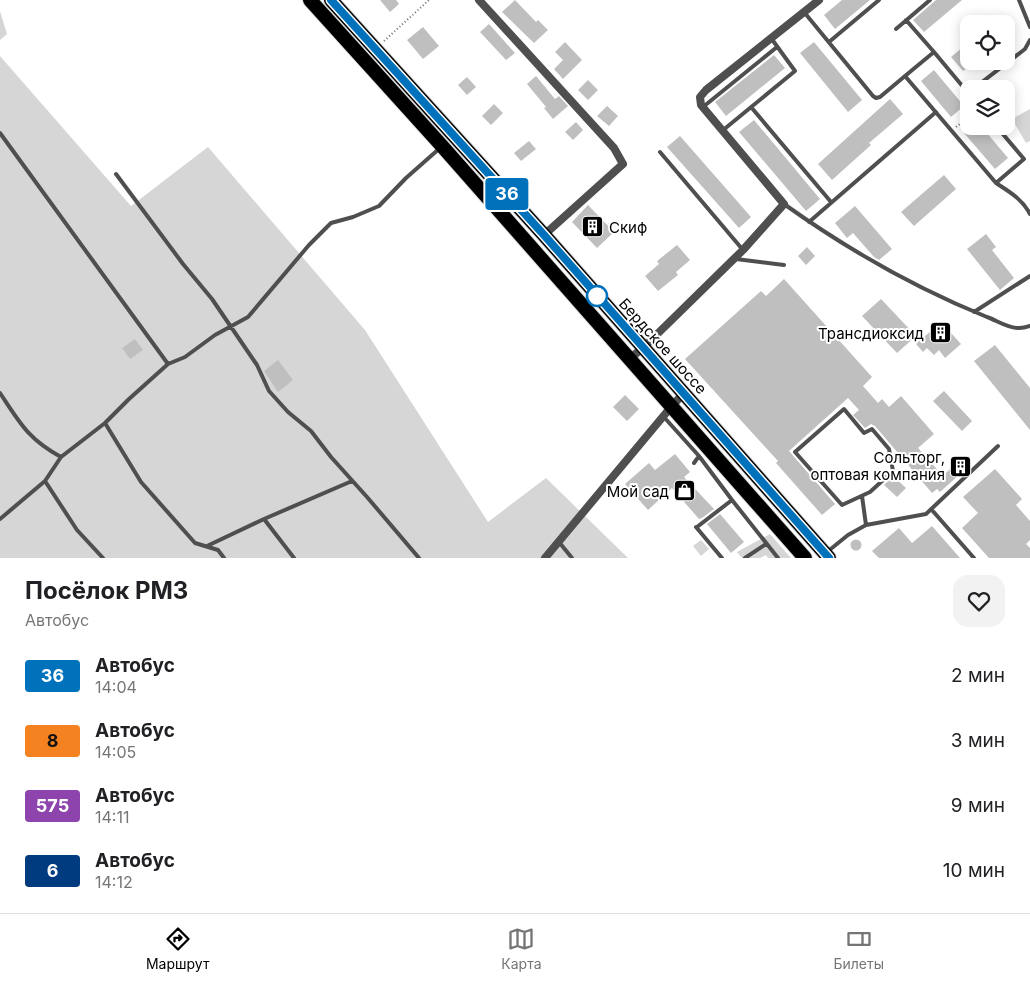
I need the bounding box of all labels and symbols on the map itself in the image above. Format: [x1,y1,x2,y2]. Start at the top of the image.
line badge: 36 [484,178,530,210]
building icon: Скиф [581,215,605,239]
place label: Скиф [609,218,647,237]
unlabelled marker [586,285,608,307]
street label: Бердское шоссе [615,294,711,398]
building icon: Трансдиоксид [928,321,952,345]
place label: Трансдиоксид [818,324,924,343]
place label: Сольторг, оптовая компания [810,448,945,484]
building icon: Сольторг, оптовая компания [949,454,973,478]
shop icon: Мой сад [673,479,697,503]
place label: Мой сад [607,482,669,501]

